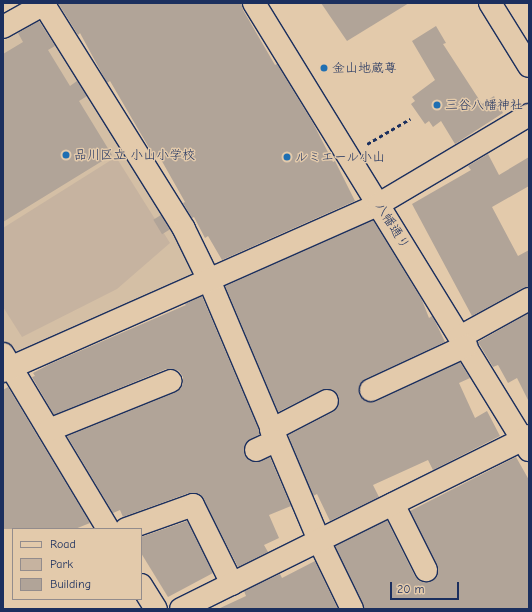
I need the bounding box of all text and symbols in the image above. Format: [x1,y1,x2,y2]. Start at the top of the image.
place label: 金山地蔵尊 [332,60,397,76]
marker: 金山地蔵尊 [319,63,329,73]
place label: 三谷八幡神社 [445,97,523,113]
marker: 三谷八幡神社 [432,100,442,110]
place label: 品川区立 小山小学校 [74,147,195,163]
place label: ルミエール小山 [295,149,386,165]
marker: 品川区立 小山小学校 [61,150,71,160]
marker: ルミエール小山 [282,152,292,162]
street label: 八幡通り [372,200,412,252]
legend [12,528,142,600]
text: Road [50,537,76,551]
text: Park [50,557,73,571]
scale bar [392,574,461,600]
text: Building [50,577,91,591]
text: 20 m [397,582,425,596]

